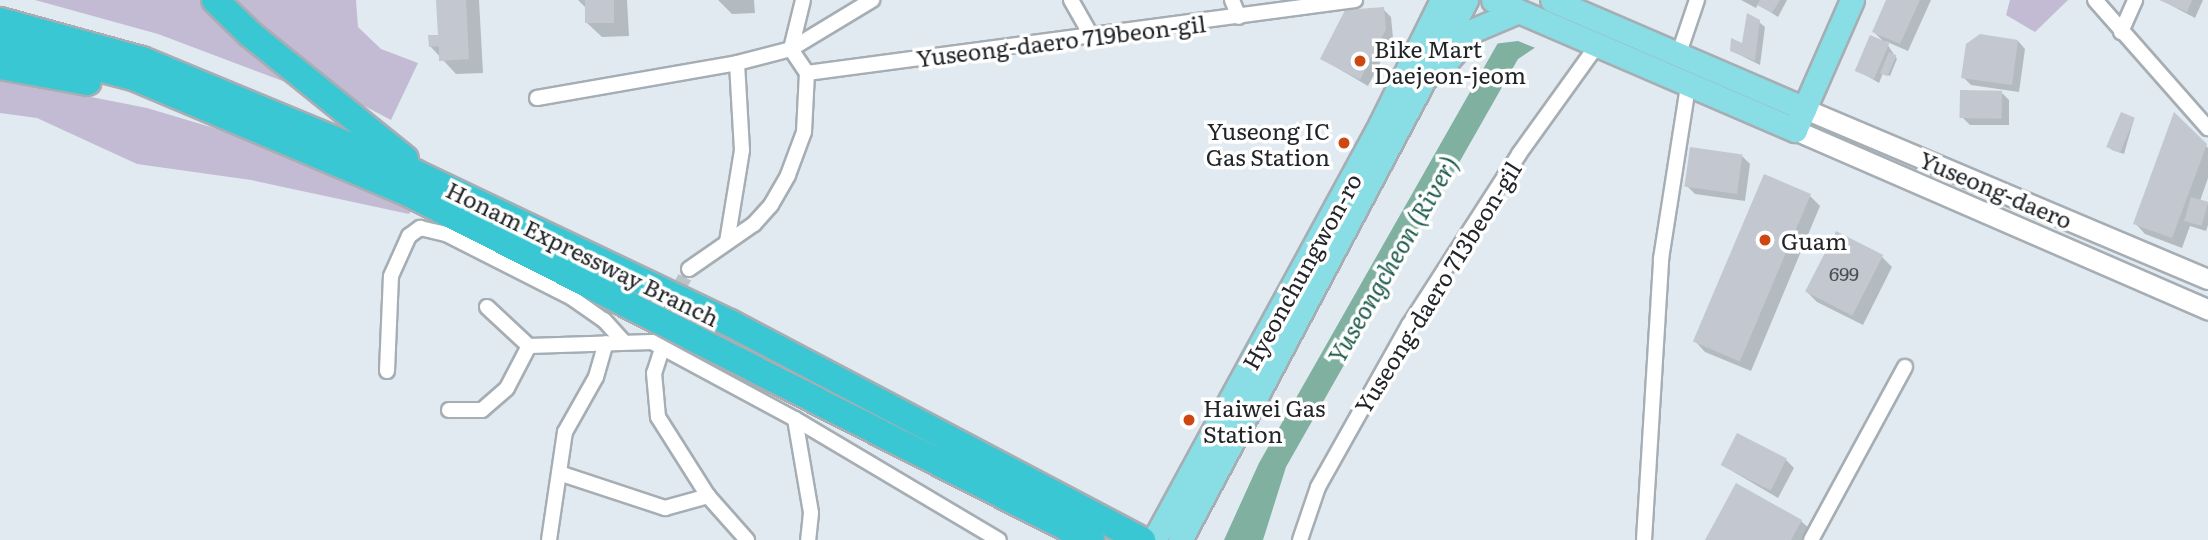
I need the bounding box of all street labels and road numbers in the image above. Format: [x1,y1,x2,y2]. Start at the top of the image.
street label: Yuseong-daero 719beon-gil [915,9,1207,71]
street label: Yuseong-daero [1916,144,2076,234]
street label: Yuseong-daero 713beon-gil [1348,156,1526,418]
street label: Hyeonchungwon-ro [1236,168,1366,374]
street label: Honam Expressway Branch [442,175,724,331]

